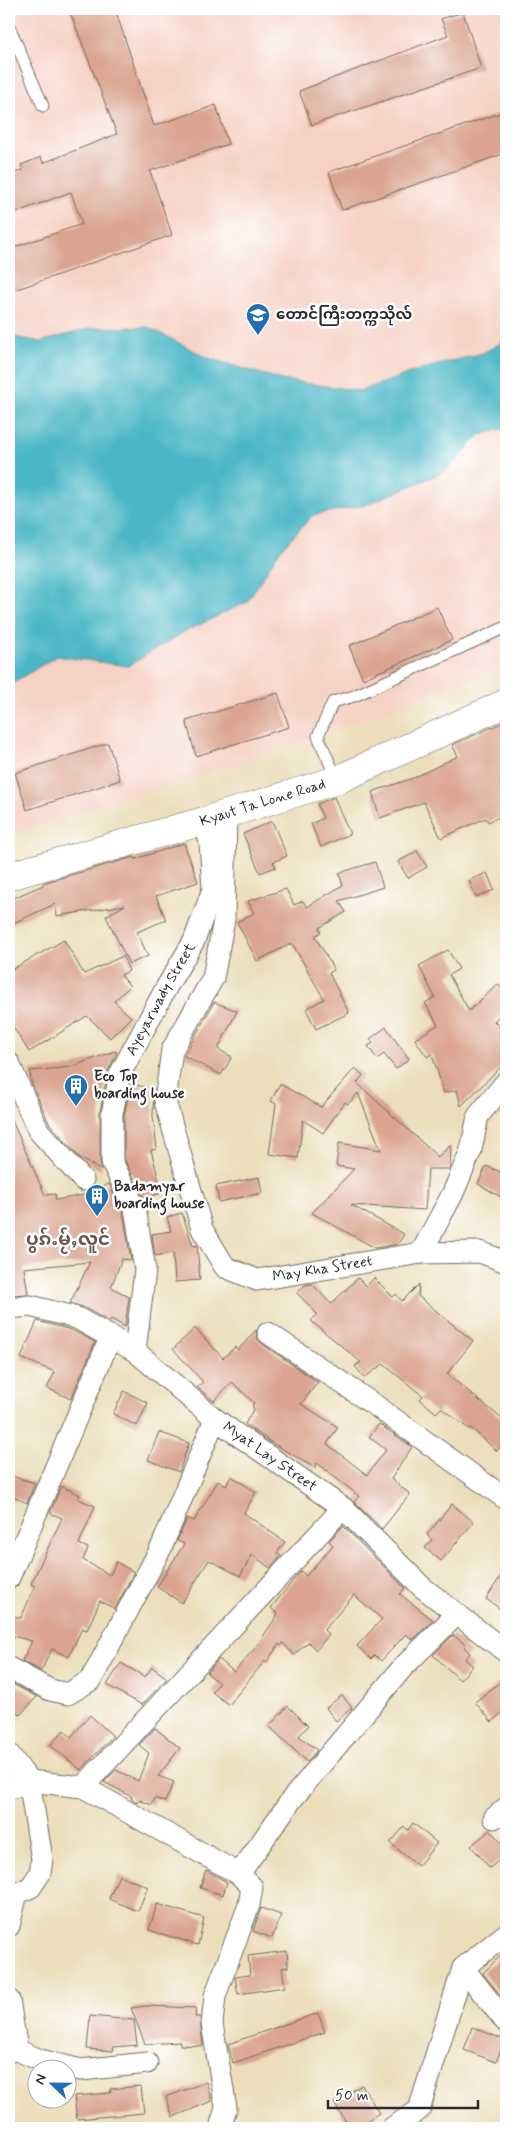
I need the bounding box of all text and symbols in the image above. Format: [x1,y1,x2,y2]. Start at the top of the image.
school or university icon: တောင်ကြီးတက္ကသိုလ် [245,302,271,336]
place label: တောင်ကြီးတက္ကသိုလ် [276,304,412,326]
street label: Kyaut Ta Lone Road [197,774,328,832]
street label: Ayeyarwady Street [122,939,201,1059]
place label: Eco Top boarding house [94,1067,185,1106]
building icon: Eco Top boarding house [63,1073,89,1107]
place label: Badamyar boarding house [114,1177,205,1216]
building icon: Badamyar boarding house [84,1183,110,1217]
district label: ပွၵ်ႉမႂ်ႇလူင် [26,1227,110,1254]
street label: May Kha Street [271,1251,374,1287]
street label: Myat Lay Street [219,1417,321,1497]
north arrow [28,2060,78,2110]
text: N [31,2072,51,2087]
scale bar [328,2077,478,2109]
text: 50 m [335,2086,369,2106]

